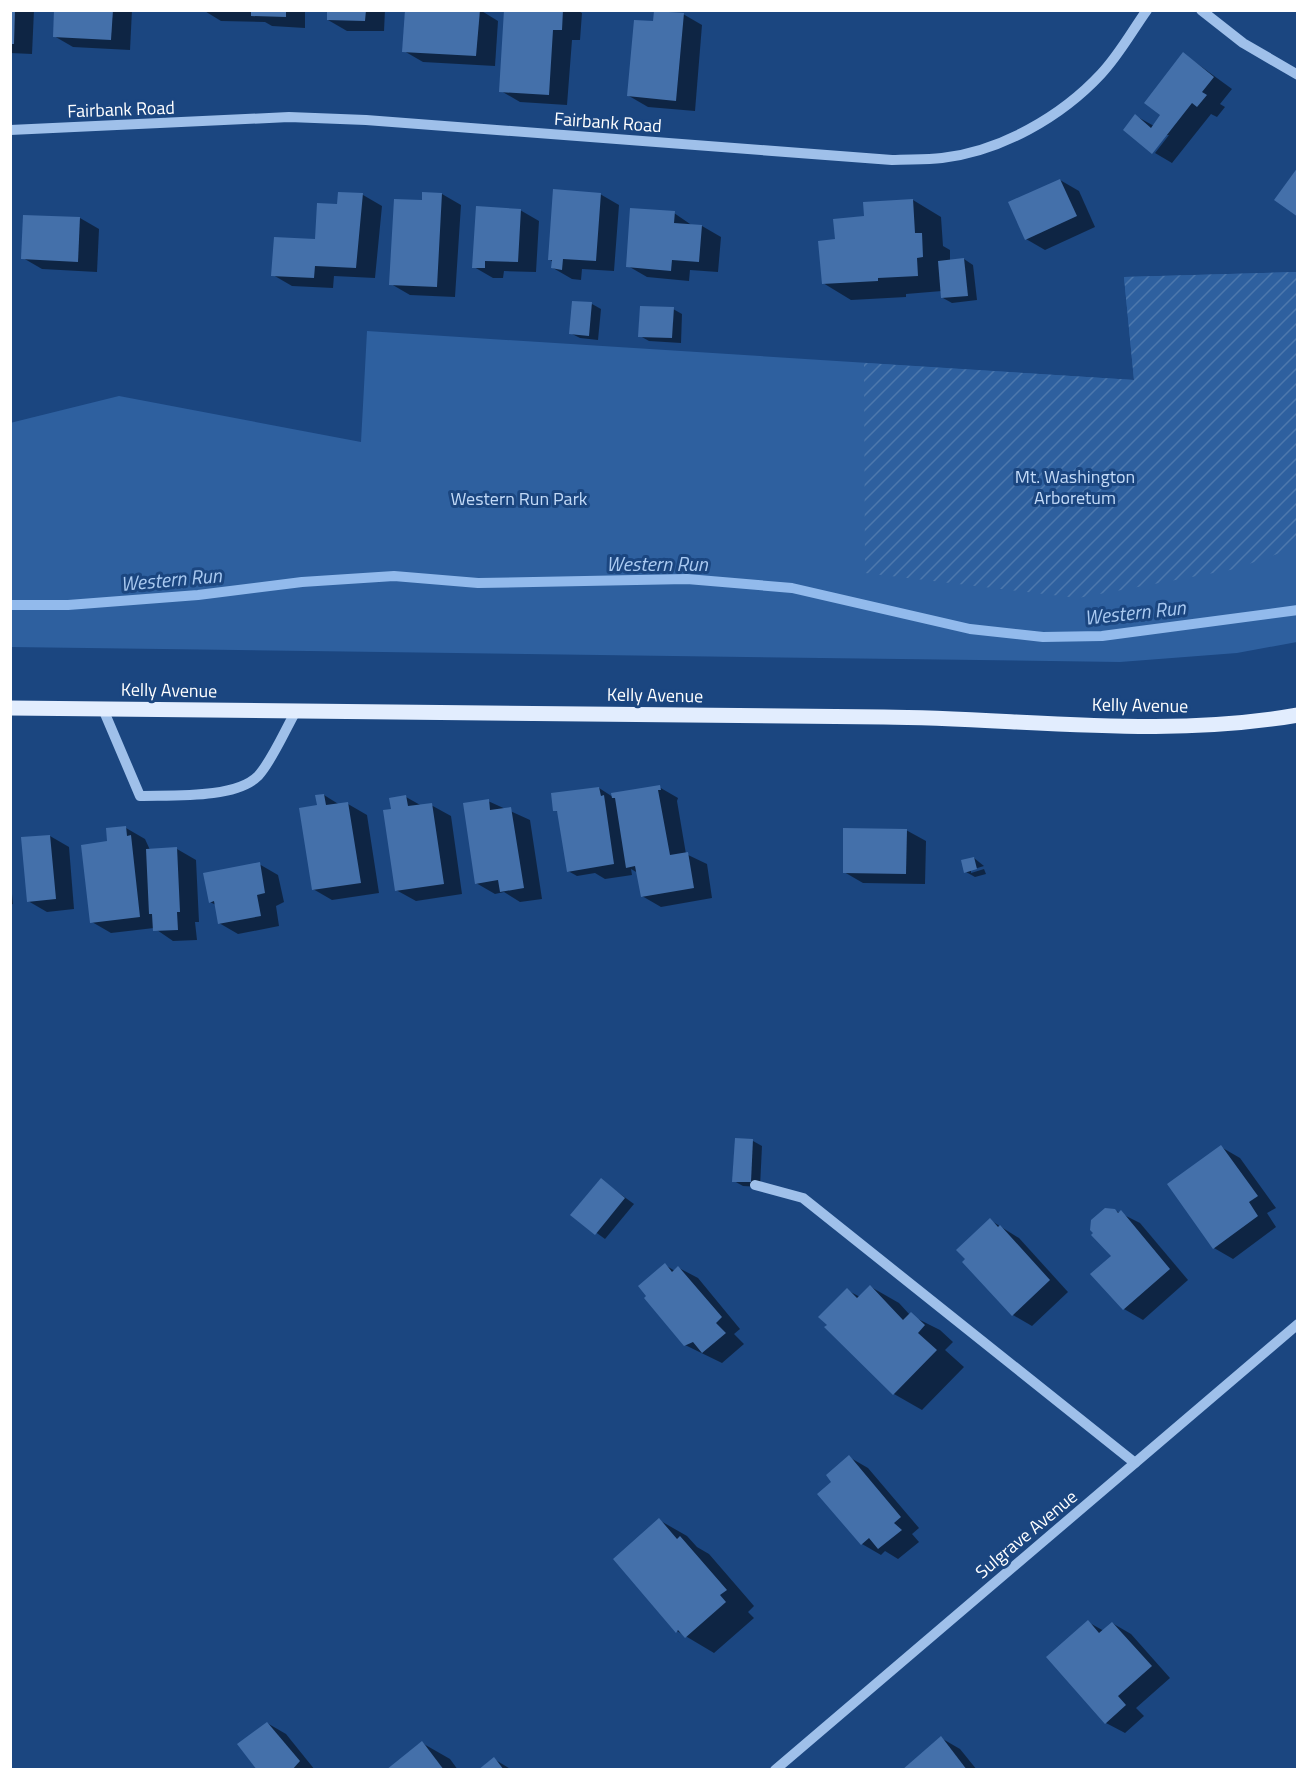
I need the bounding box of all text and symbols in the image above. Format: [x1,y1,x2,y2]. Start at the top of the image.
street label: Fairbank Road [67,94,175,124]
street label: Fairbank Road [553,105,663,139]
park label: Mt. Washington Arboretum [1015,463,1135,511]
park label: Western Run Park [451,485,588,512]
water label: Western Run [606,548,709,579]
water label: Western Run [119,559,224,599]
water label: Western Run [1083,591,1188,633]
street label: Kelly Avenue [121,676,217,704]
street label: Kelly Avenue [607,681,703,709]
street label: Kelly Avenue [1092,691,1188,719]
street label: Sulgrave Avenue [969,1483,1083,1585]

